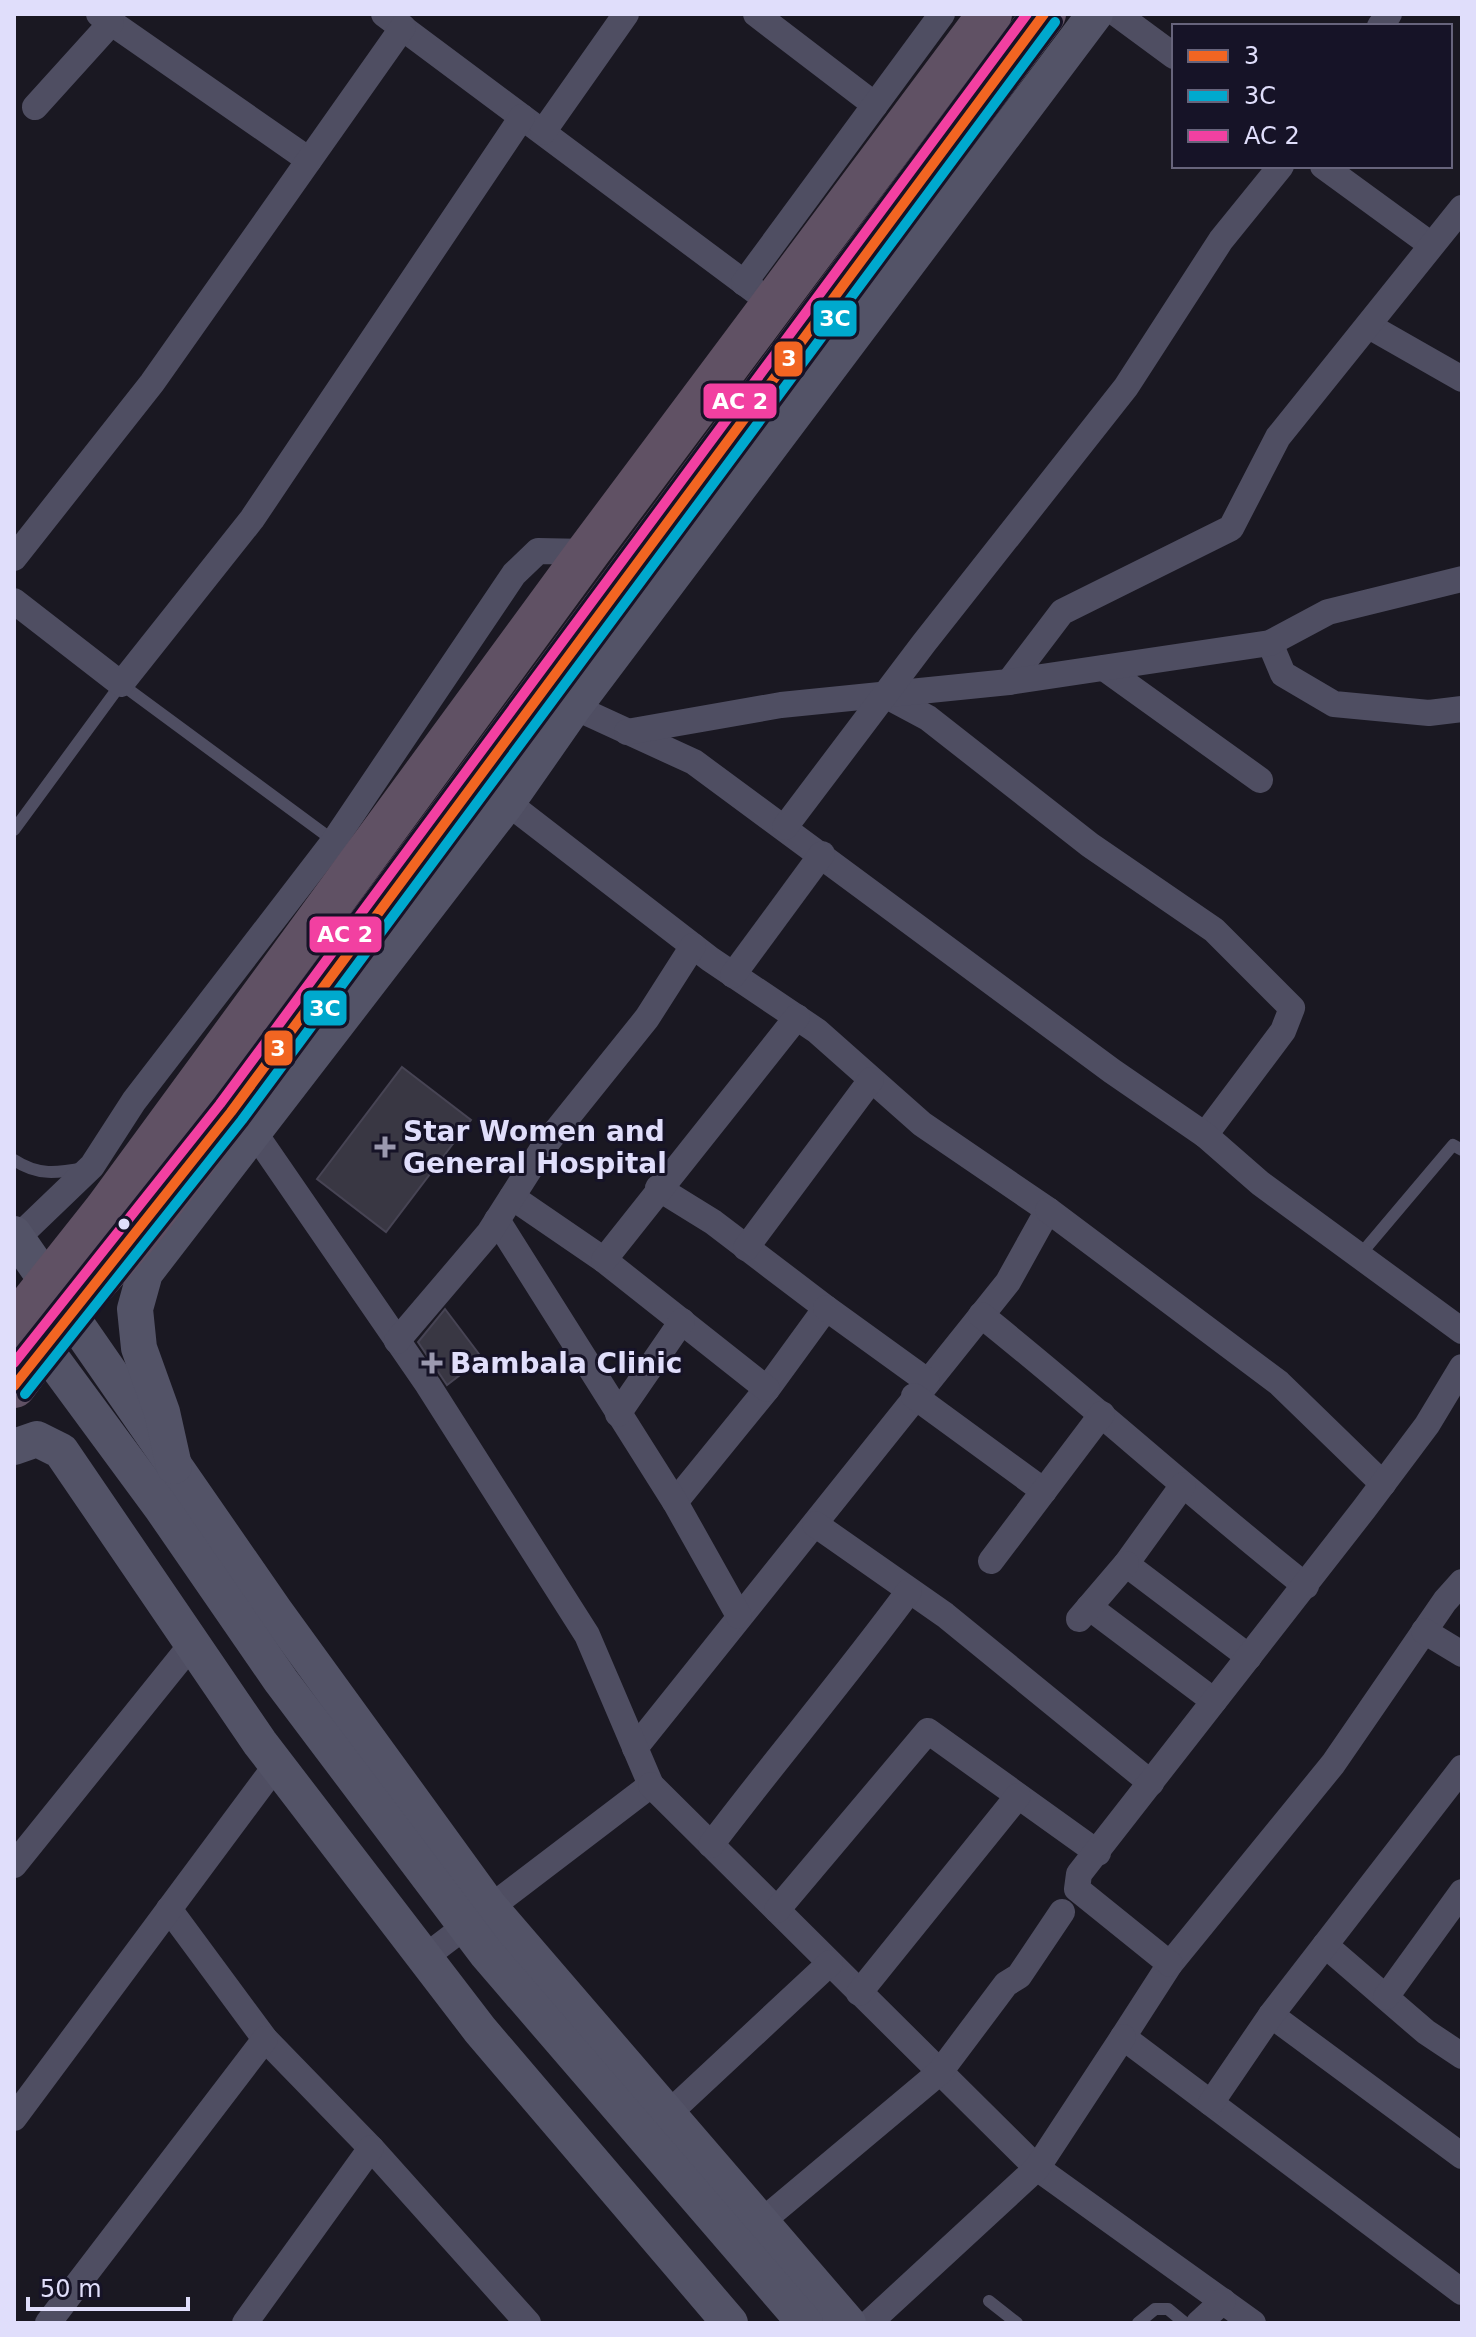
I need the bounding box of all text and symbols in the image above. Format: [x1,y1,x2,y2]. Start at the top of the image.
legend [1172,24,1452,168]
text: 3 [1244,42,1259,70]
text: 3C [1244,82,1276,110]
text: AC 2 [1244,122,1300,150]
line badge: 3C [812,299,858,338]
text: 3C [819,306,851,331]
line badge: 3 [773,340,804,378]
text: 3 [781,346,797,371]
line badge: AC 2 [702,382,778,420]
text: AC 2 [712,389,768,414]
line badge: AC 2 [308,915,383,954]
text: AC 2 [317,922,373,947]
line badge: 3C [302,989,348,1027]
text: 3C [309,996,341,1021]
line badge: 3 [263,1029,294,1067]
text: 3 [270,1036,286,1061]
place label: Star Women and General Hospital [403,1115,667,1180]
marker: Star Women and General Hospital [374,1136,396,1158]
unlabelled marker [116,1216,132,1232]
place label: Bambala Clinic [450,1347,682,1380]
marker: Bambala Clinic [421,1352,443,1374]
scale bar [28,2261,188,2311]
text: 50 m [40,2275,102,2303]

